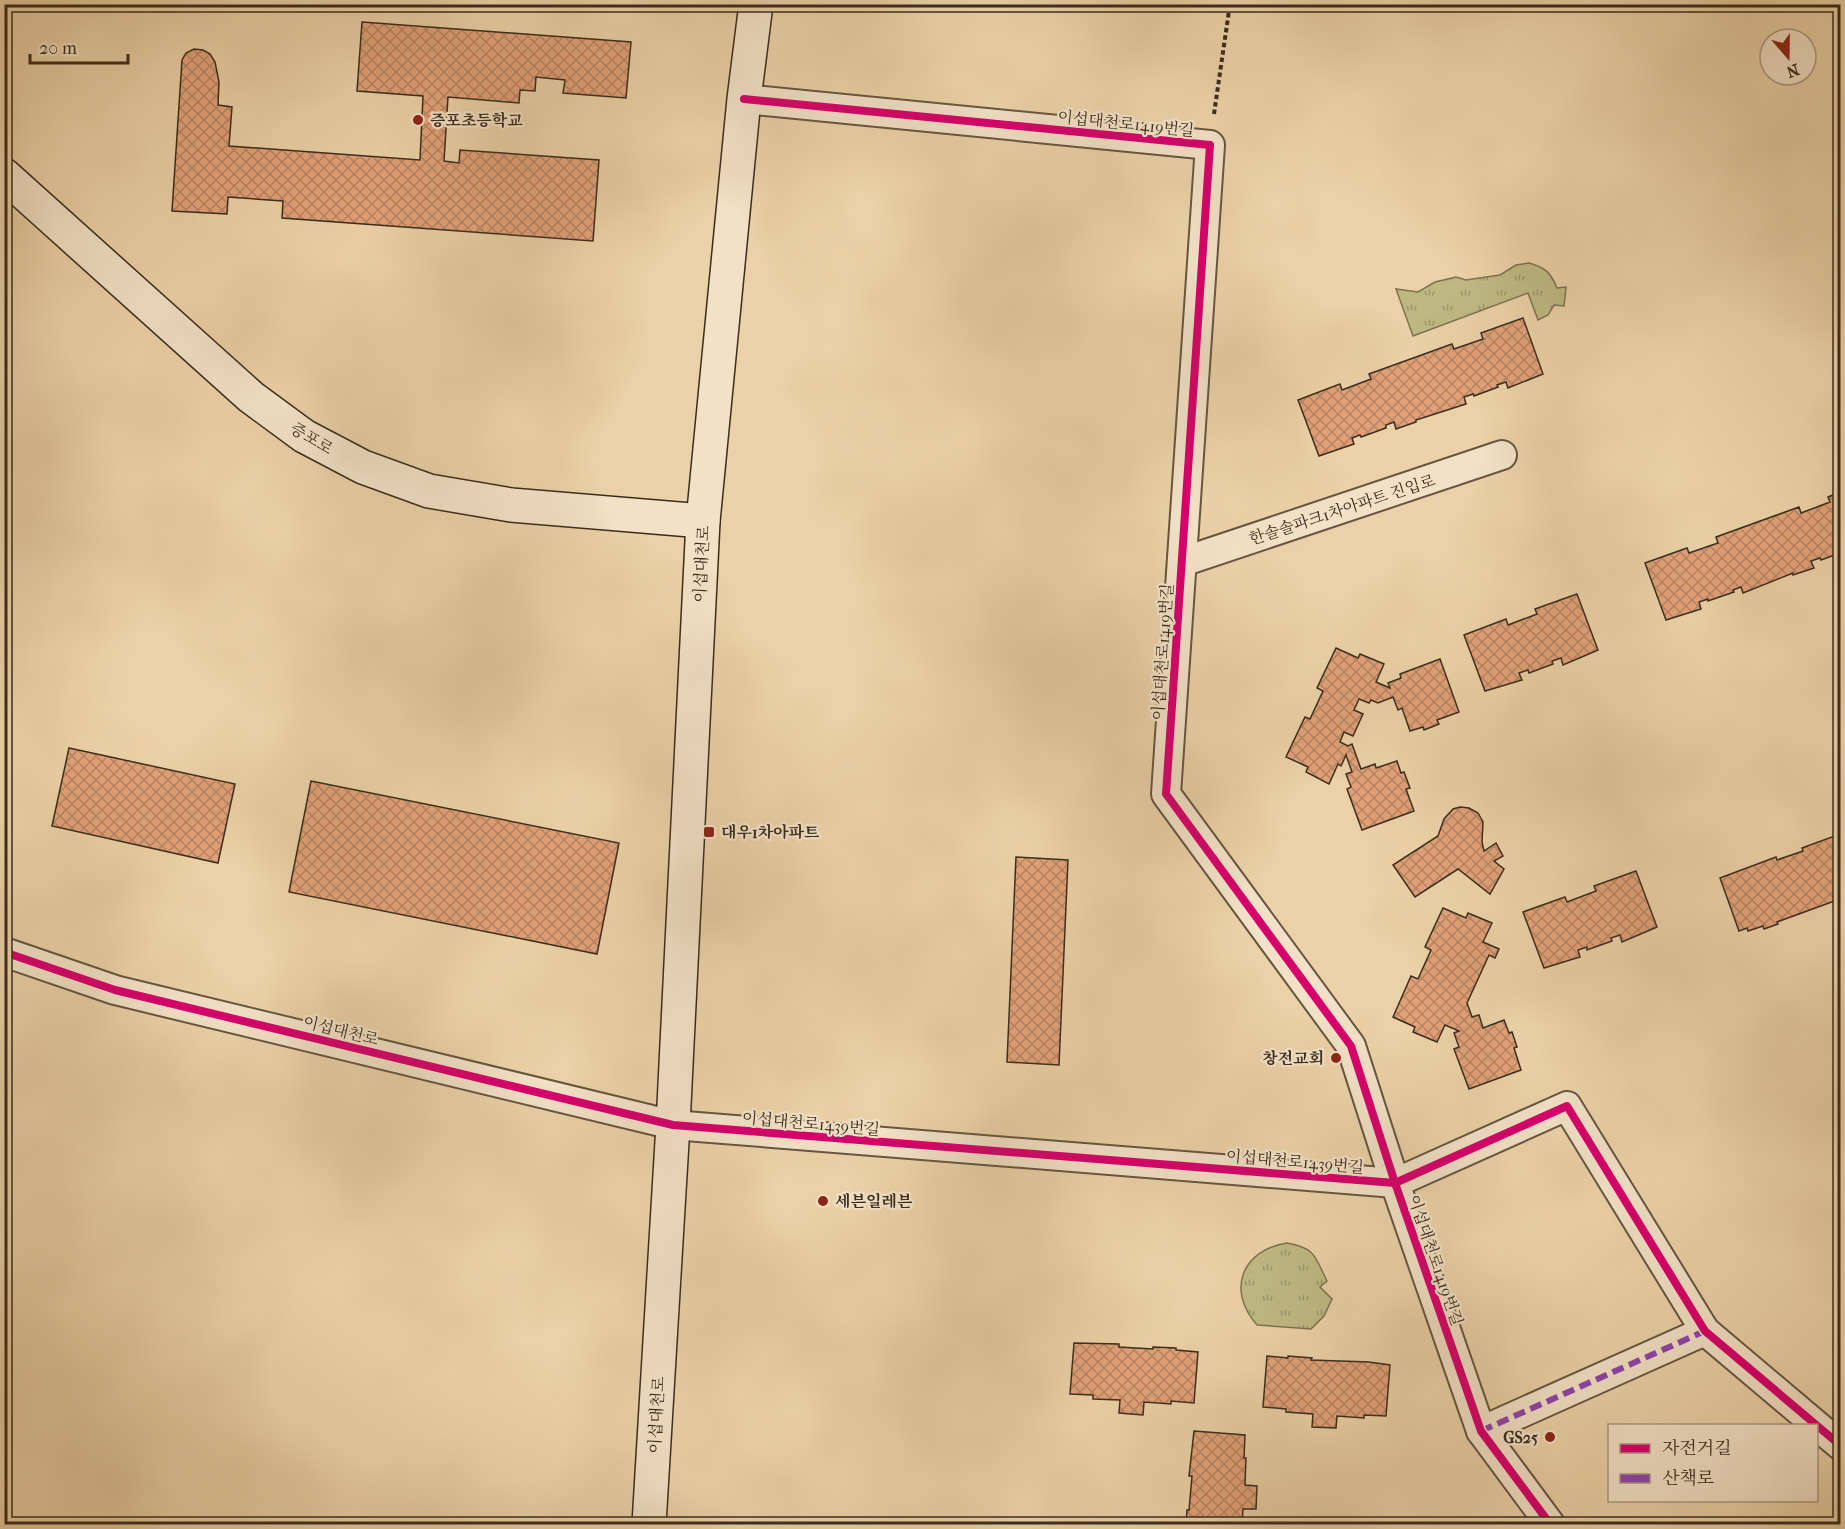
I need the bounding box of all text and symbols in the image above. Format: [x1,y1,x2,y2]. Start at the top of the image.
scale bar [30,27,128,65]
north arrow [1758,27,1818,87]
text: 20 m [39,38,77,59]
text: N [1783,60,1802,82]
street label: 이섭대천로1419번길 [1057,107,1195,140]
place label: 증포초등학교 [430,111,523,130]
marker: 증포초등학교 [411,113,425,127]
street label: 증포로 [287,418,337,459]
street label: 한솔솔파크1차아파트 진입로 [1247,470,1438,549]
street label: 이섭대천로 [690,524,713,603]
street label: 이섭대천로1419번길 [1148,583,1177,721]
place label: 대우1차아파트 [721,823,820,842]
marker: 대우1차아파트 [702,825,716,839]
street label: 이섭대천로 [301,1012,381,1049]
place label: 창전교회 [1262,1049,1324,1068]
marker: 창전교회 [1329,1051,1343,1065]
street label: 이섭대천로1439번길 [741,1108,881,1139]
street label: 이섭대천로1439번길 [1225,1146,1365,1177]
place label: 세븐일레븐 [835,1192,913,1211]
street label: 이섭대천로1419번길 [1404,1192,1467,1328]
marker: 세븐일레븐 [816,1194,830,1208]
street label: 이섭대천로 [645,1375,668,1454]
legend [1608,1424,1818,1502]
place label: GS25 [1503,1428,1538,1447]
marker: GS25 [1543,1430,1557,1444]
text: 자전거길 [1662,1438,1732,1459]
text: 산책로 [1662,1468,1714,1489]

